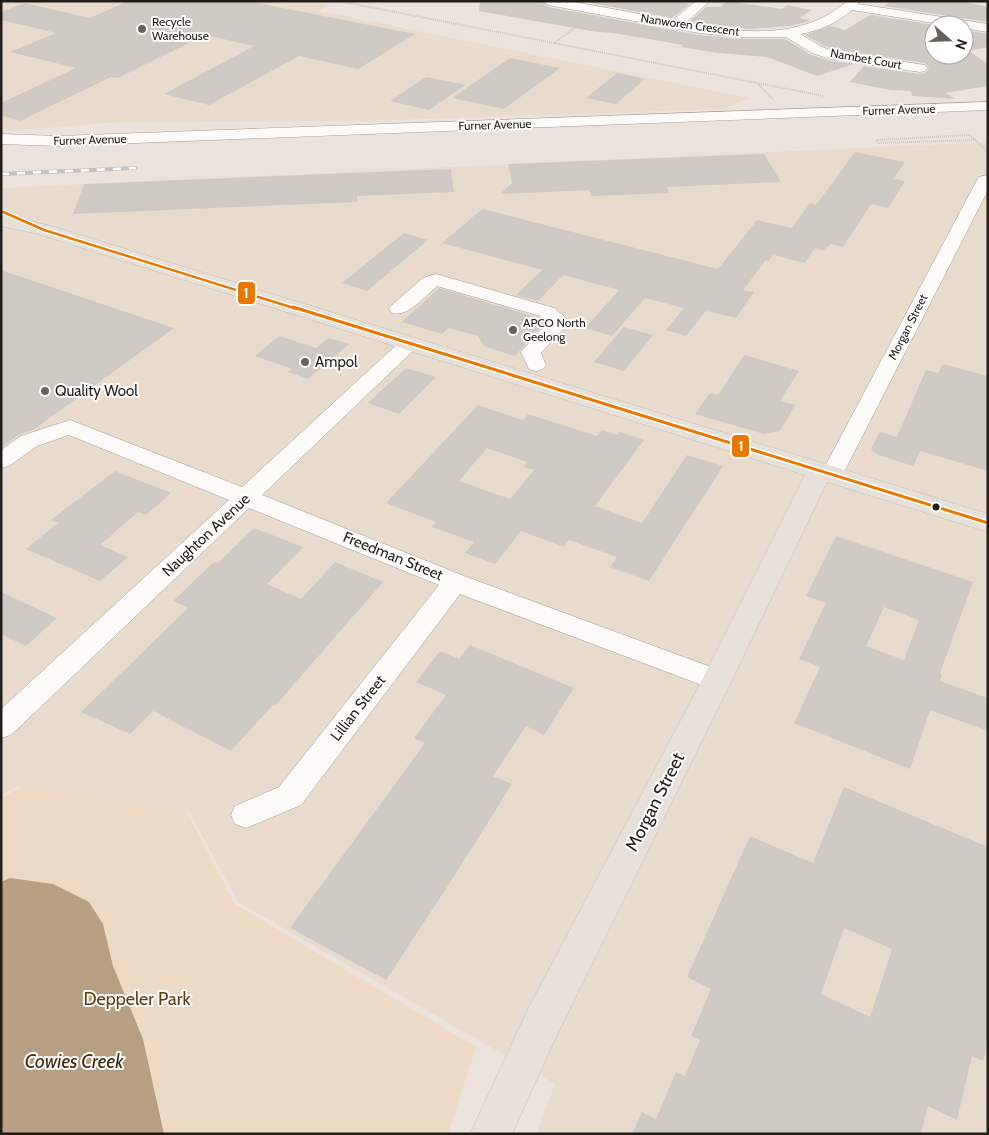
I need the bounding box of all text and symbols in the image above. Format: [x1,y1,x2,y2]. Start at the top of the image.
street label: Nanworen Crescent [640,10,740,39]
place label: Recycle Warehouse [152,14,209,43]
north arrow [924,15,974,65]
marker: Recycle Warehouse [136,23,148,35]
text: N [951,37,971,52]
street label: Nambet Court [829,45,903,72]
street label: Furner Avenue [862,101,936,118]
street label: Furner Avenue [458,116,532,133]
street label: Furner Avenue [53,131,127,148]
line badge: 1 [237,281,256,305]
text: 1 [243,284,249,302]
street label: Morgan Street [885,291,931,362]
place label: APCO North Geelong [523,315,586,344]
marker: APCO North Geelong [507,324,519,336]
place label: Ampol [315,353,358,371]
marker: Ampol [299,356,311,368]
place label: Quality Wool [55,382,138,400]
marker: Quality Wool [39,385,51,397]
line badge: 1 [731,434,750,458]
text: 1 [738,437,744,455]
street label: Naughton Avenue [158,489,254,580]
unlabelled marker [931,502,941,512]
street label: Freedman Street [340,528,446,584]
street label: Lillian Street [327,672,389,744]
street label: Morgan Street [621,749,689,855]
park label: Deppeler Park [83,988,191,1010]
water label: Cowies Creek [25,1050,124,1073]

